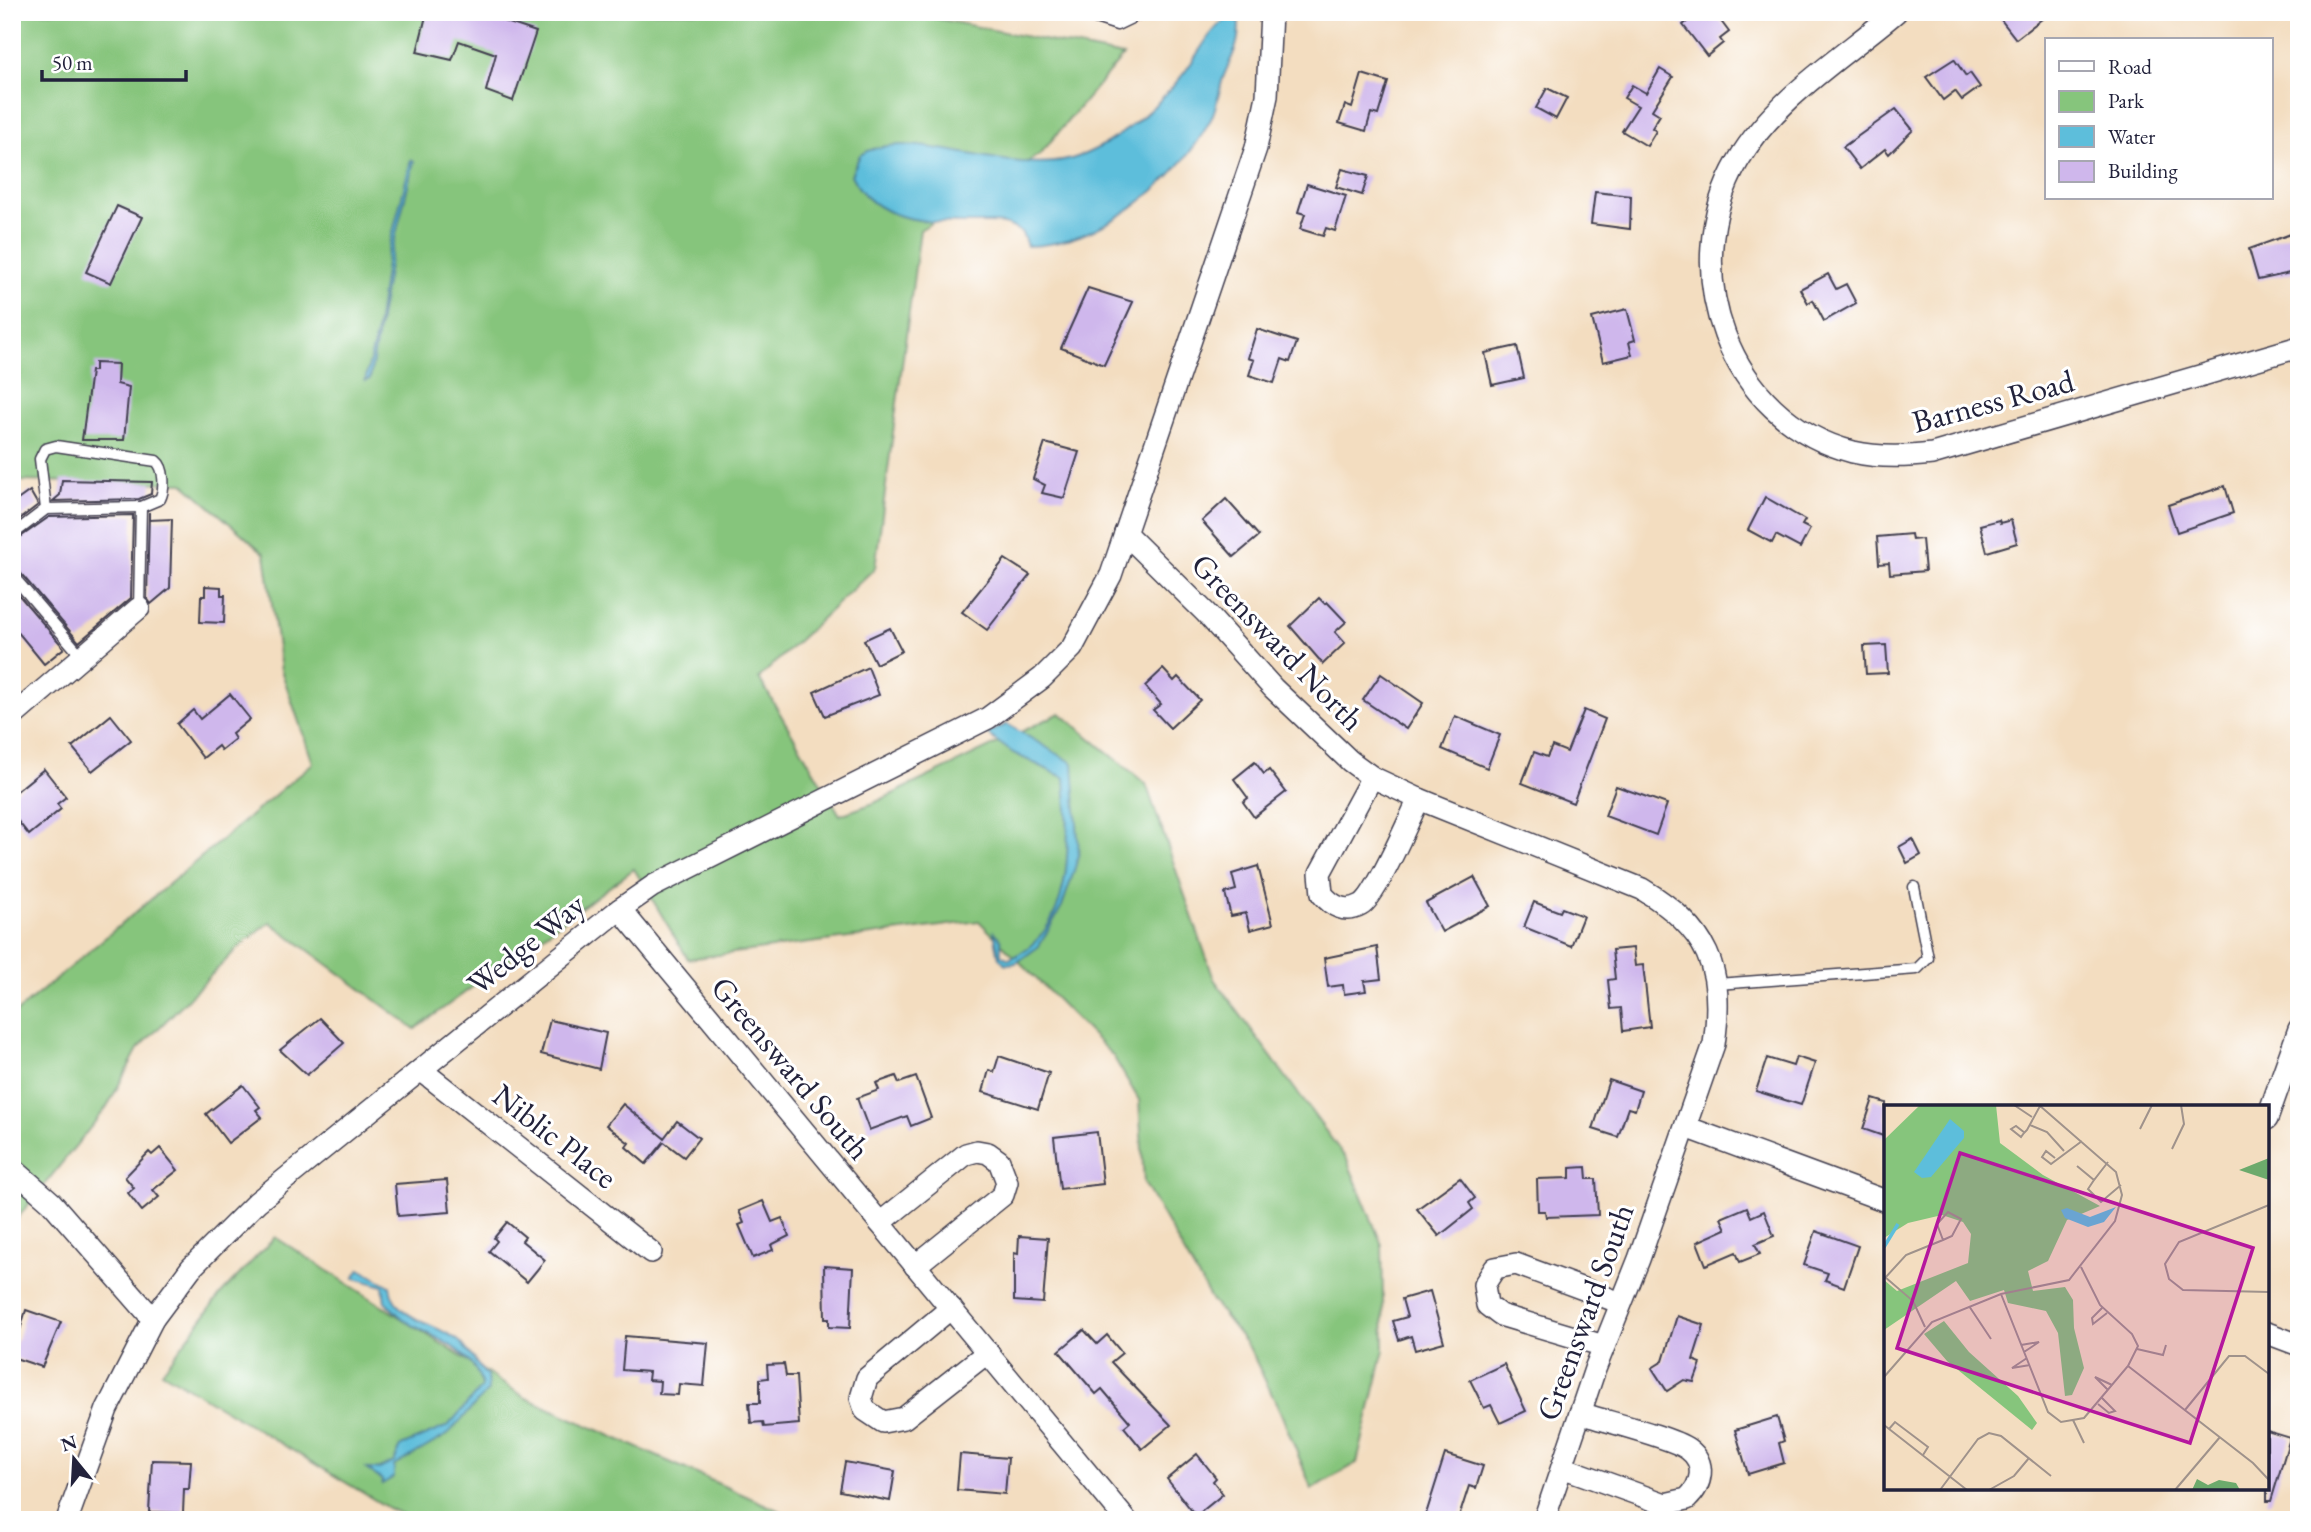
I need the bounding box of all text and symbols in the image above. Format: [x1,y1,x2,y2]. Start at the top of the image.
scale bar [42,38,186,82]
legend [2045,38,2272,200]
text: 50 m [52,49,93,76]
text: Road [2108,53,2152,80]
text: Park [2108,87,2145,114]
text: Water [2108,123,2155,150]
text: Building [2108,157,2178,184]
street label: Barness Road [1908,359,2079,443]
street label: Greensward North [1182,544,1374,740]
street label: Wedge Way [458,883,594,1004]
street label: Greensward South [702,967,880,1169]
street label: Niblic Place [484,1074,626,1198]
inset map [1884,1105,2269,1490]
street label: Greensward South [1526,1198,1644,1426]
north arrow [38,1424,108,1494]
text: N [58,1429,81,1458]

